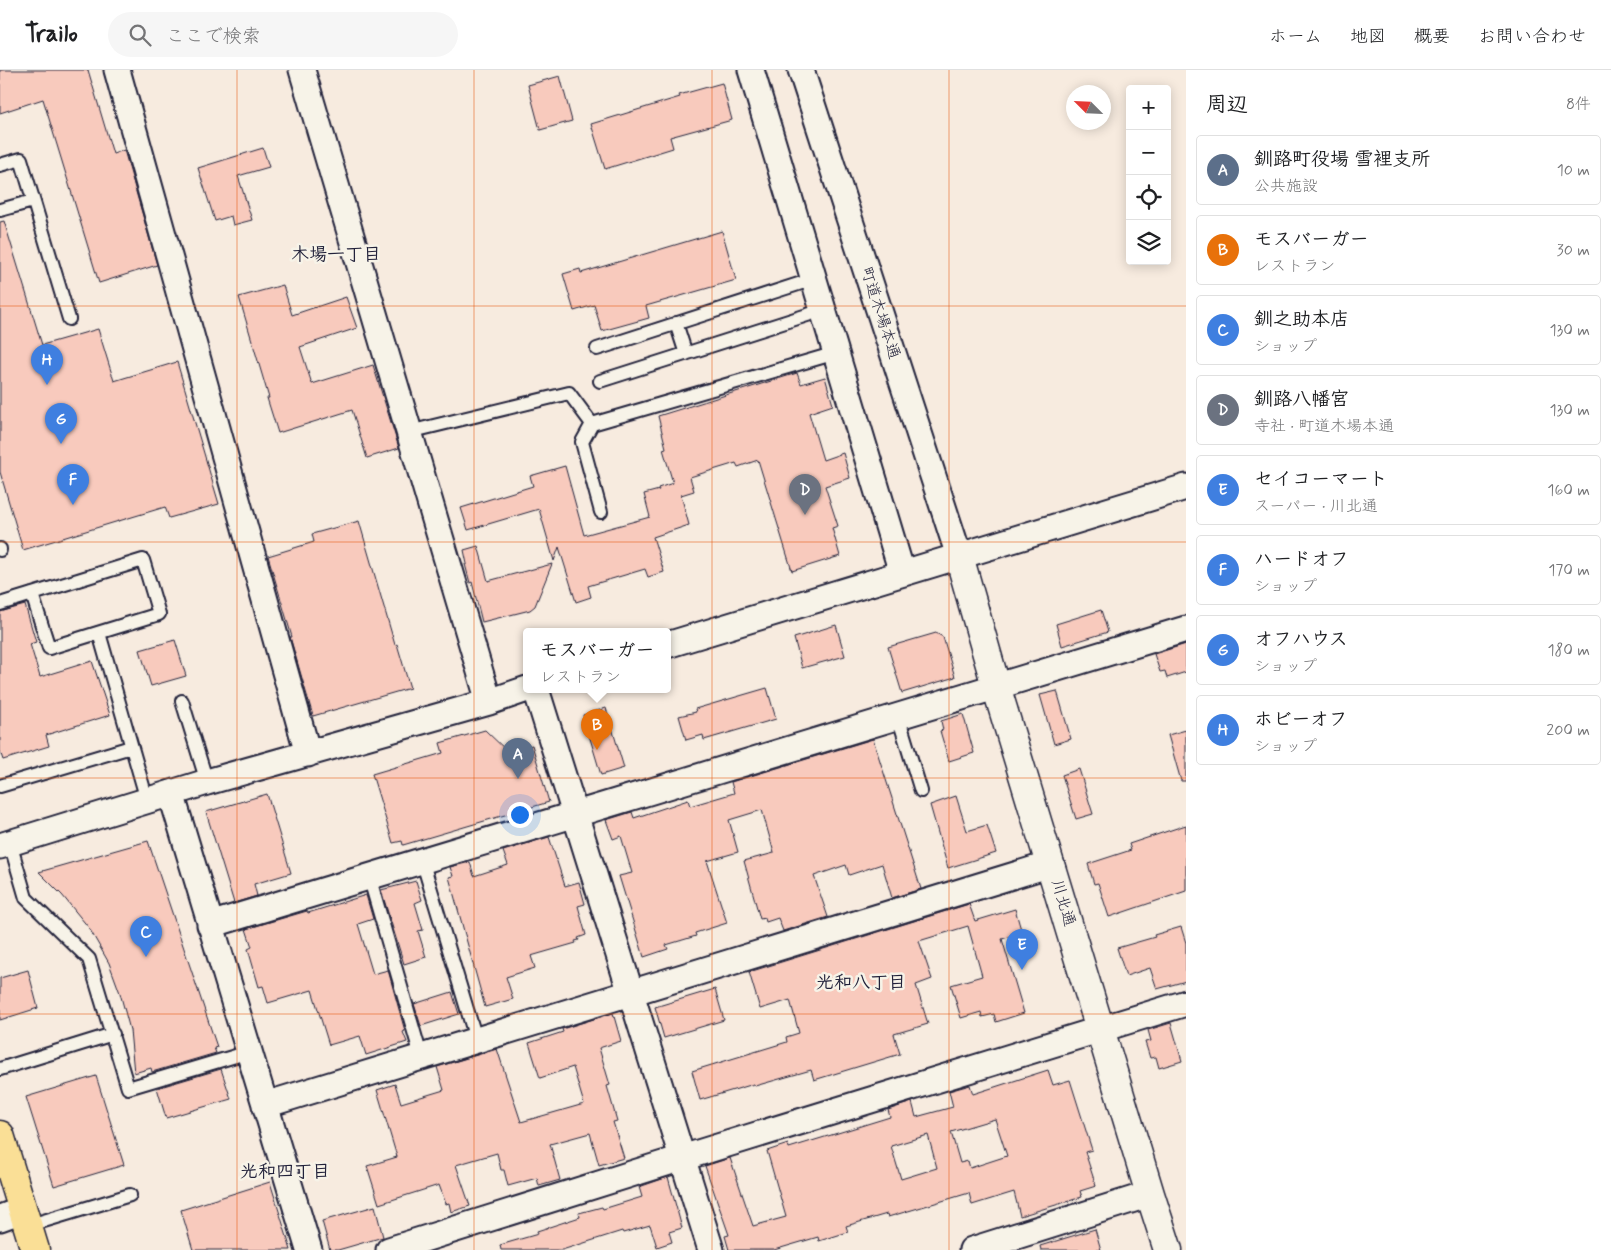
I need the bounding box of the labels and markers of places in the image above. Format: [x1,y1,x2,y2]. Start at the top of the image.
pin: H [31,344,63,385]
pin: G [45,403,77,444]
pin: F [57,464,89,505]
pin: D [789,474,821,515]
pin: B [581,709,613,750]
pin: A [502,738,534,779]
pin: C [130,916,162,957]
pin: E [1006,929,1038,970]

